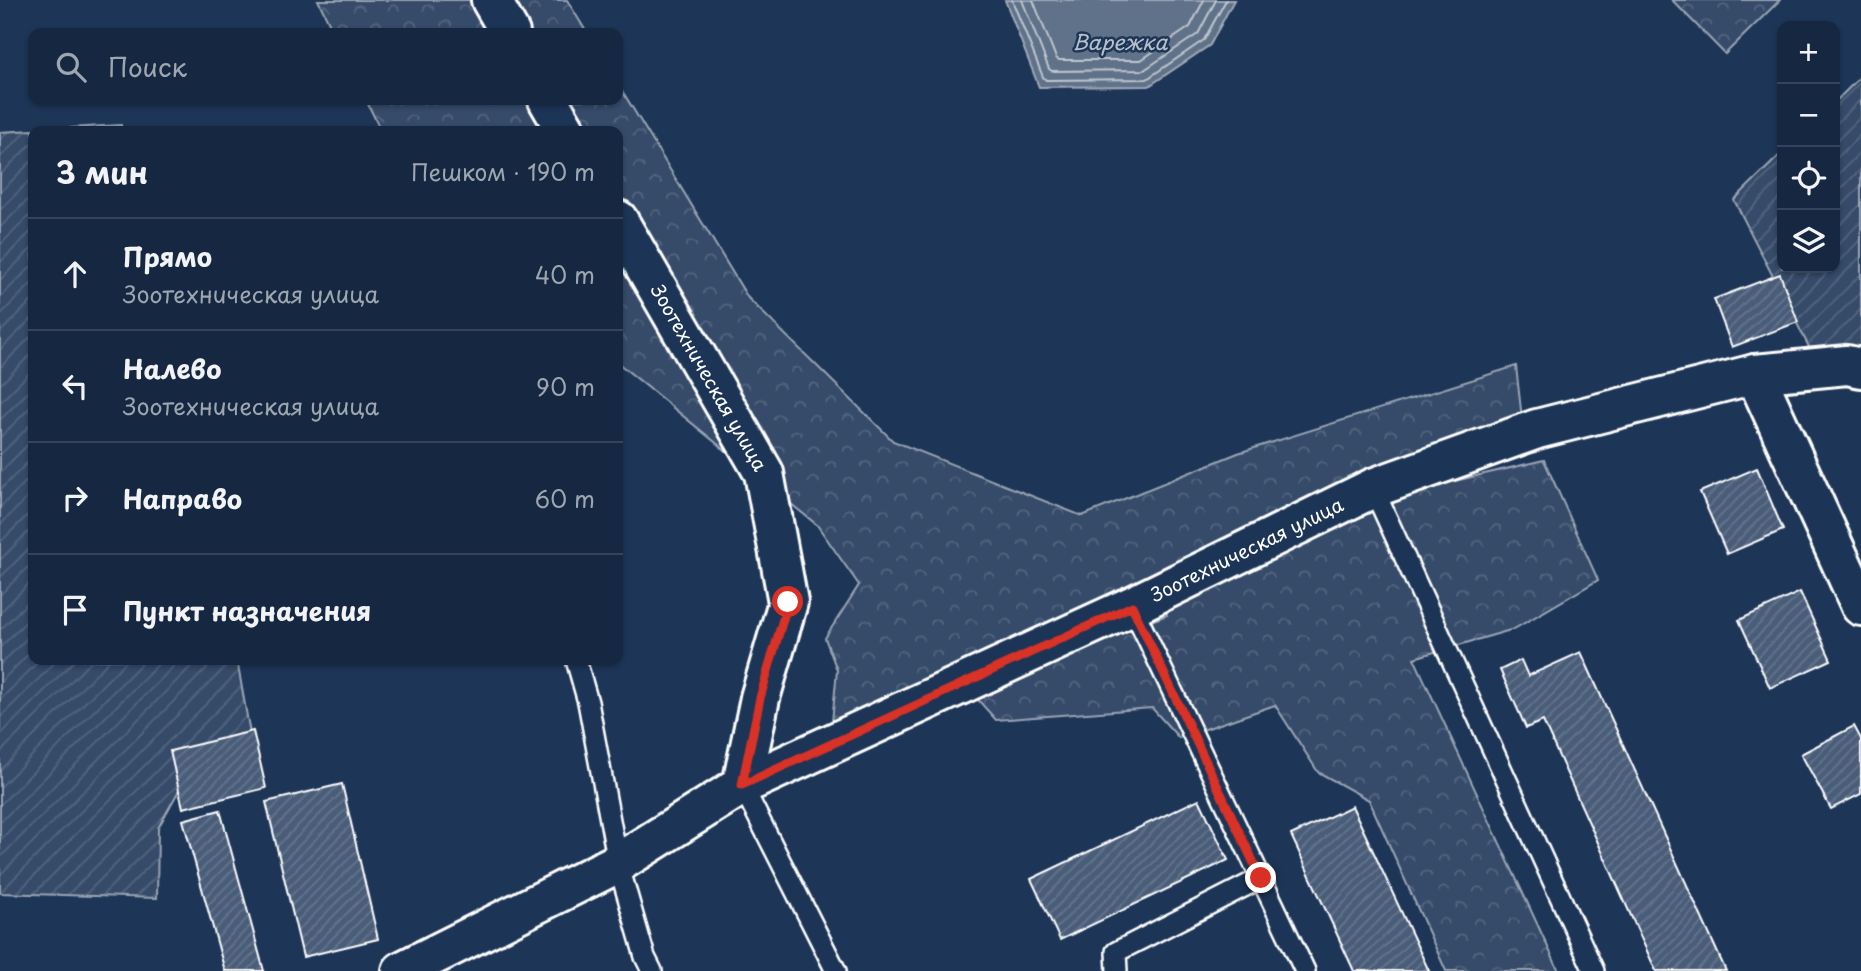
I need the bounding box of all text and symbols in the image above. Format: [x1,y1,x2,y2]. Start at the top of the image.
map controls [1777,21,1840,273]
button: + [1777,21,1840,84]
water label: Варежка [1073,25,1168,57]
search box [28,28,623,105]
text: Поиск [108,47,187,86]
icon: search [52,48,90,86]
button: − [1777,84,1840,147]
button: locate [1777,147,1840,210]
text: 3 мин [56,149,148,194]
text: Пешком · 190 m [411,154,595,189]
button: layers [1777,210,1840,273]
text: Прямо [123,237,212,276]
icon: ahead [56,255,94,293]
text: 40 m [535,257,595,292]
text: Зоотехническая улица [123,276,379,311]
street label: Зоотехническая улица [644,278,775,476]
text: Налево [123,349,221,388]
icon: left [56,367,94,405]
text: 90 m [536,369,595,404]
text: Зоотехническая улица [123,388,379,423]
icon: right [56,479,94,517]
text: Направо [123,479,242,518]
text: 60 m [535,481,595,516]
street label: Зоотехническая улица [1144,490,1348,608]
route start [772,586,803,617]
icon: arrive [56,591,94,629]
text: Пункт назначения [123,591,371,630]
route end [1245,862,1276,893]

